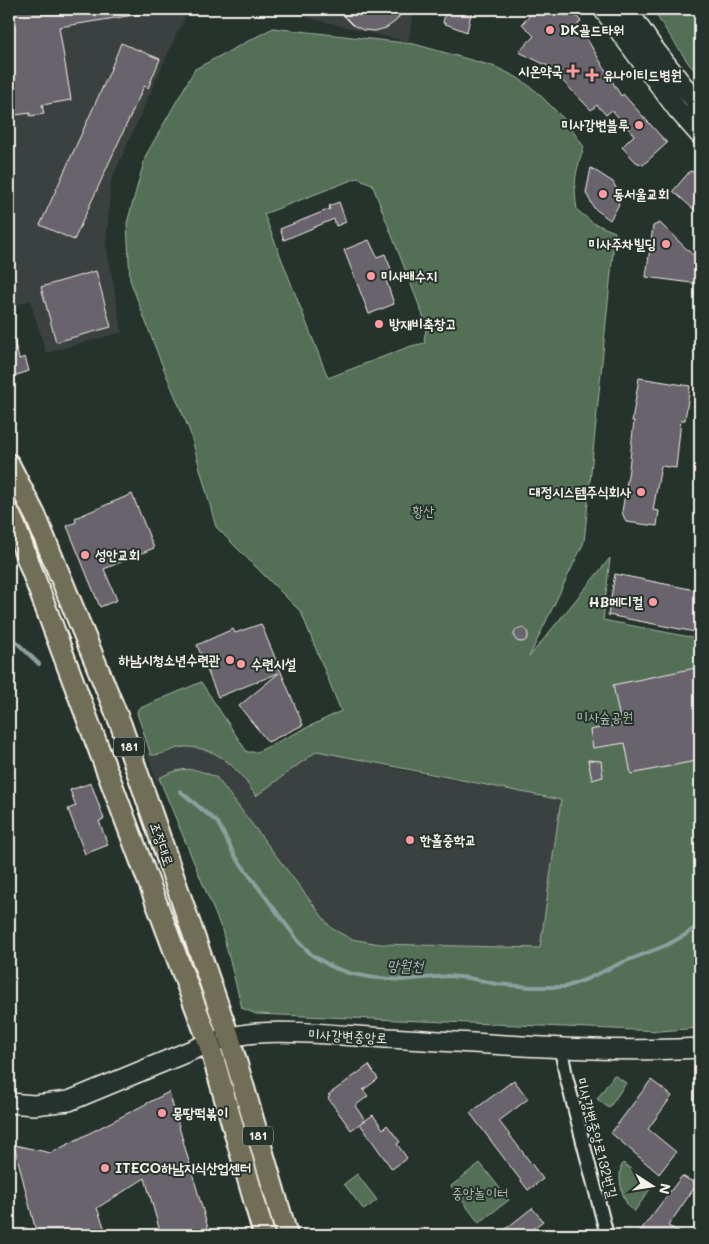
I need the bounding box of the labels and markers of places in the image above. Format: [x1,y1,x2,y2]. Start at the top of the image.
place label: DK골드타워 [560,20,624,39]
marker: DK골드타워 [544,24,556,36]
place label: 시온약국 [518,61,563,80]
marker: 시온약국 [567,65,579,77]
place label: 유나이티드병원 [603,65,682,84]
marker: 유나이티드병원 [585,68,599,82]
place label: 미사강변블루 [561,115,630,134]
marker: 미사강변블루 [633,119,645,131]
place label: 동서울교회 [613,184,669,203]
marker: 동서울교회 [597,188,609,200]
place label: 미사주차빌딩 [588,234,656,253]
marker: 미사주차빌딩 [660,238,672,250]
place label: 미사배수지 [381,266,437,285]
marker: 미사배수지 [365,270,377,282]
place label: 방재비축창고 [389,314,457,333]
marker: 방재비축창고 [373,318,385,330]
place label: 대정시스템주식회사 [529,482,632,501]
marker: 대정시스템주식회사 [635,486,647,498]
place label: 성안교회 [95,545,140,564]
marker: 성안교회 [79,549,91,561]
place label: HB메디컬 [588,592,644,611]
marker: HB메디컬 [647,596,659,608]
place label: 하남시청소년수련관 [119,650,221,669]
marker: 하남시청소년수련관 [224,654,236,666]
place label: 수련시설 [251,654,297,673]
marker: 수련시설 [235,658,247,670]
place label: 한홀중학교 [419,830,476,849]
marker: 한홀중학교 [404,834,416,846]
place label: 몽땅떡볶이 [172,1103,228,1122]
marker: 몽땅떡볶이 [156,1107,168,1119]
place label: ITECO하남지식산업센터 [115,1158,251,1177]
marker: ITECO하남지식산업센터 [99,1162,111,1174]

